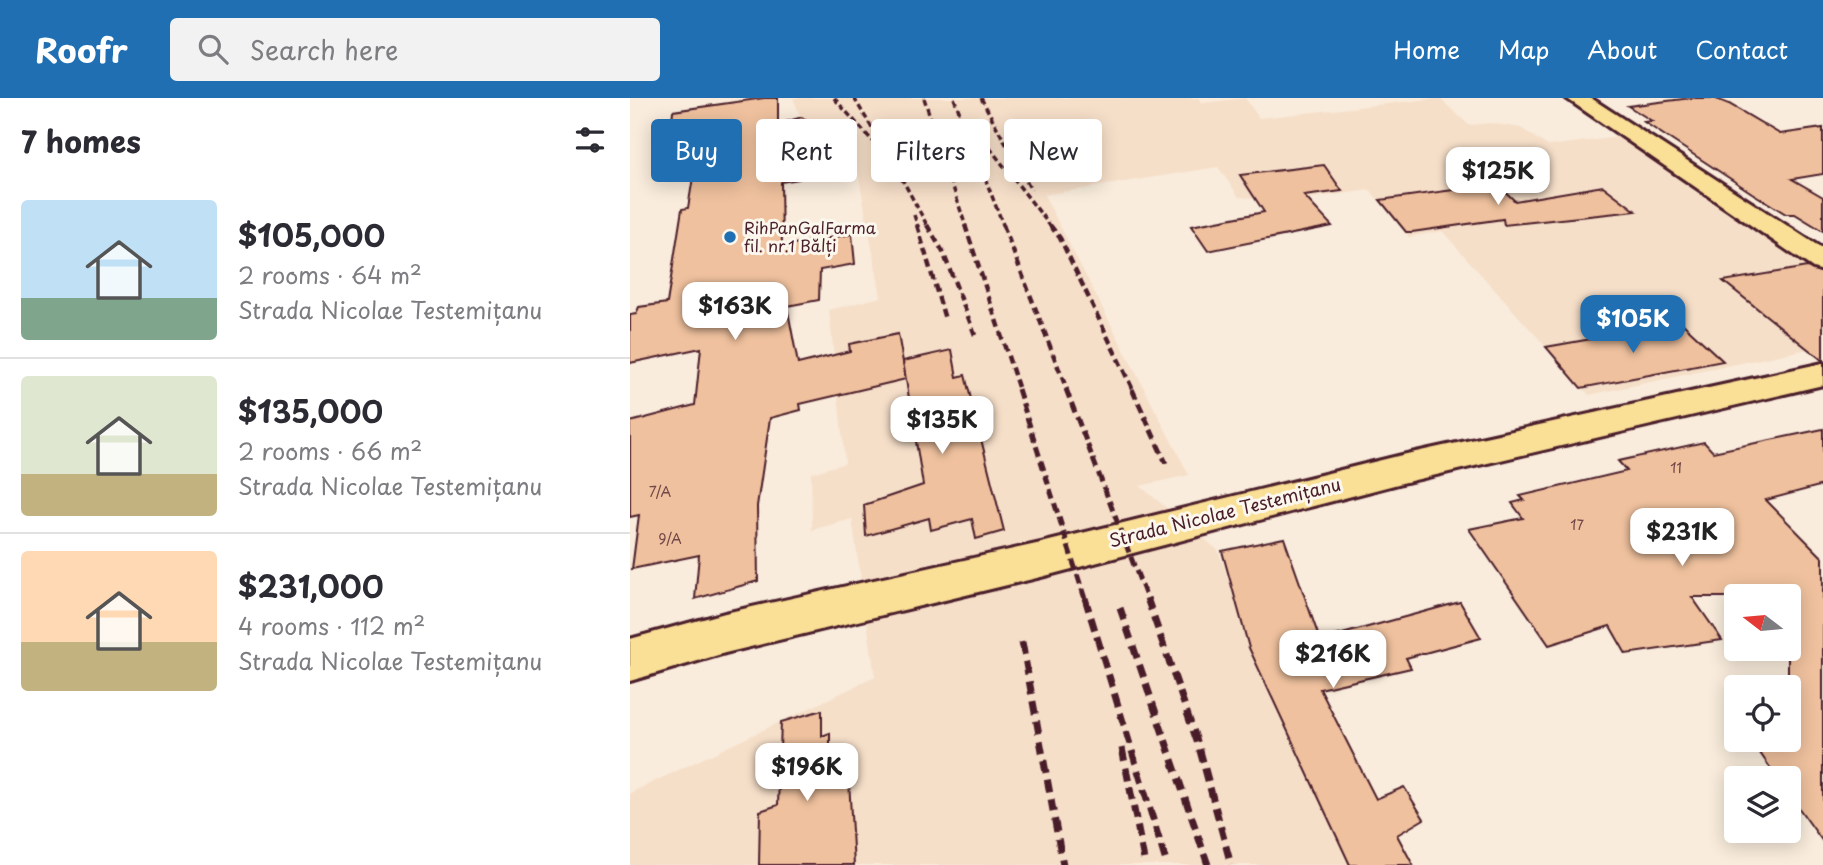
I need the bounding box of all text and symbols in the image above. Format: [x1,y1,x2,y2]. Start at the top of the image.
search box [170,18,660,81]
text: Roofr [35,24,128,74]
icon: search [194,30,232,68]
text: Search here [250,30,398,69]
text: Home [1393,31,1460,67]
text: Map [1498,31,1549,67]
text: About [1587,31,1657,67]
text: Contact [1695,31,1788,67]
text: 7 homes [21,118,141,163]
chip: Buy [651,119,742,182]
chip: Rent [756,119,857,182]
chip: Filters [871,119,990,182]
chip: New [1004,119,1102,182]
icon: filters [571,121,609,159]
pin: $125K [1449,148,1547,207]
text: $125K [1462,152,1534,187]
text: $105,000 [238,212,385,257]
place label: RihPanGalFarma fil. nr.1 Bălți [744,215,876,257]
icon: home [77,228,161,312]
marker: RihPanGalFarma fil. nr.1 Bălți [722,229,738,245]
text: 2 rooms · 64 m² [238,257,422,292]
pin: $163K [686,282,784,342]
text: $163K [698,287,772,322]
text: Strada Nicolae Testemițanu [238,292,542,327]
pin: $105K [1584,296,1682,355]
text: $105K [1596,300,1670,335]
text: $135,000 [238,388,383,433]
pin: $135K [893,396,991,456]
text: $135K [906,401,978,436]
icon: home [77,404,161,488]
text: 2 rooms · 66 m² [238,433,422,468]
house number: 11 [1670,457,1682,478]
text: Strada Nicolae Testemițanu [238,468,542,503]
street label: Strada Nicolae Testemițanu [1106,470,1343,553]
house number: 7/A [649,481,672,502]
pin: $231K [1633,508,1731,568]
text: $231K [1646,513,1718,548]
house number: 17 [1570,514,1584,535]
house number: 9/A [658,528,682,549]
text: $231,000 [238,563,384,608]
icon: home [77,579,161,663]
north arrow [1724,584,1801,662]
map controls [1724,584,1801,843]
text: 4 rooms · 112 m² [238,608,425,643]
pin: $216K [1284,630,1382,690]
text: $216K [1295,635,1371,670]
text: Strada Nicolae Testemițanu [238,643,542,678]
button: locate [1724,675,1801,752]
pin: $196K [758,744,856,803]
text: $196K [771,748,843,783]
button: layers [1724,766,1801,843]

